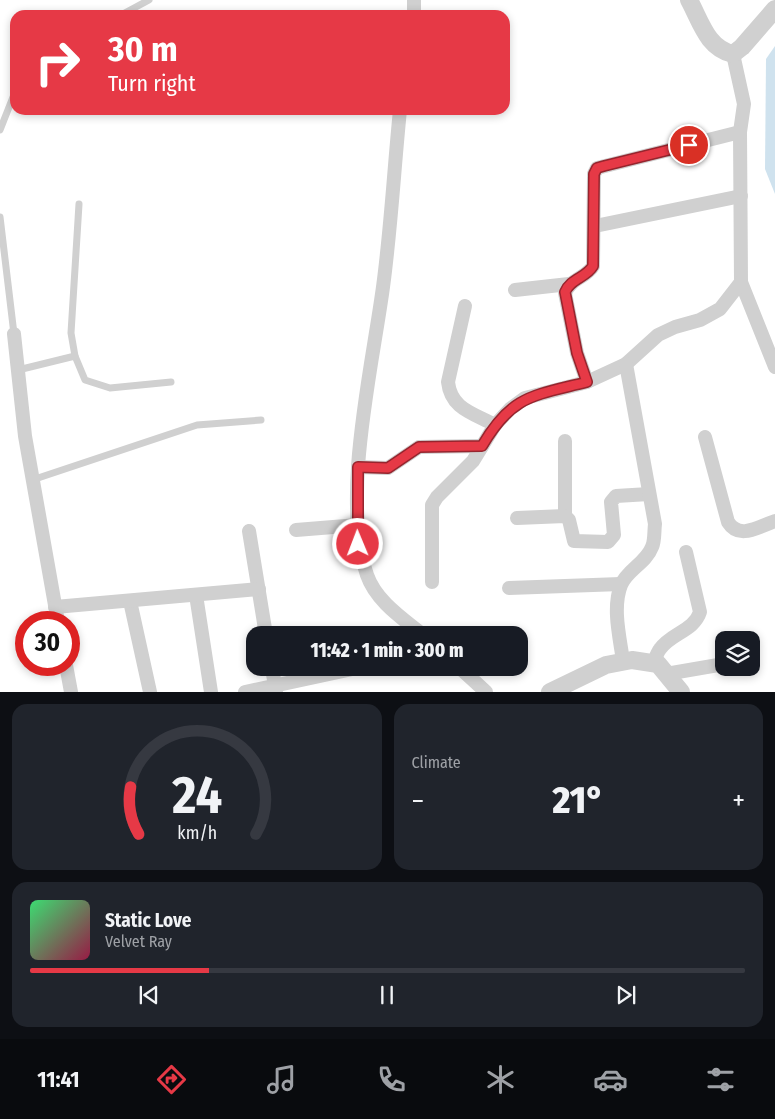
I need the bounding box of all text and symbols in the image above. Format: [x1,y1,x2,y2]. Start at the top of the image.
text: 30 m [108,28,178,70]
icon: right [25,30,90,95]
text: Turn right [108,70,196,97]
pin [668,124,710,166]
icon: arrive [675,131,703,159]
position arrow [331,517,383,569]
speed limit sign: 30 [15,611,80,676]
map controls [715,631,760,676]
button: layers [715,631,760,676]
text: 11:42 · 1 min · 300 m [311,639,463,662]
text: Climate [412,753,461,772]
text: 24 [171,764,222,827]
text: 21° [552,777,604,823]
text: − [412,784,424,817]
text: + [732,784,745,817]
text: km/h [177,822,217,844]
text: Static Love [105,909,192,932]
text: Velvet Ray [105,932,172,951]
icon: previous [135,981,163,1009]
icon: pause [373,981,401,1009]
icon: next [612,981,640,1009]
icon: directions [154,1062,189,1097]
icon: music [264,1062,299,1097]
icon: phone [374,1062,409,1097]
icon: climate [483,1062,518,1097]
icon: car [593,1062,628,1097]
icon: filters [703,1062,738,1097]
text: 11:41 [37,1066,80,1093]

